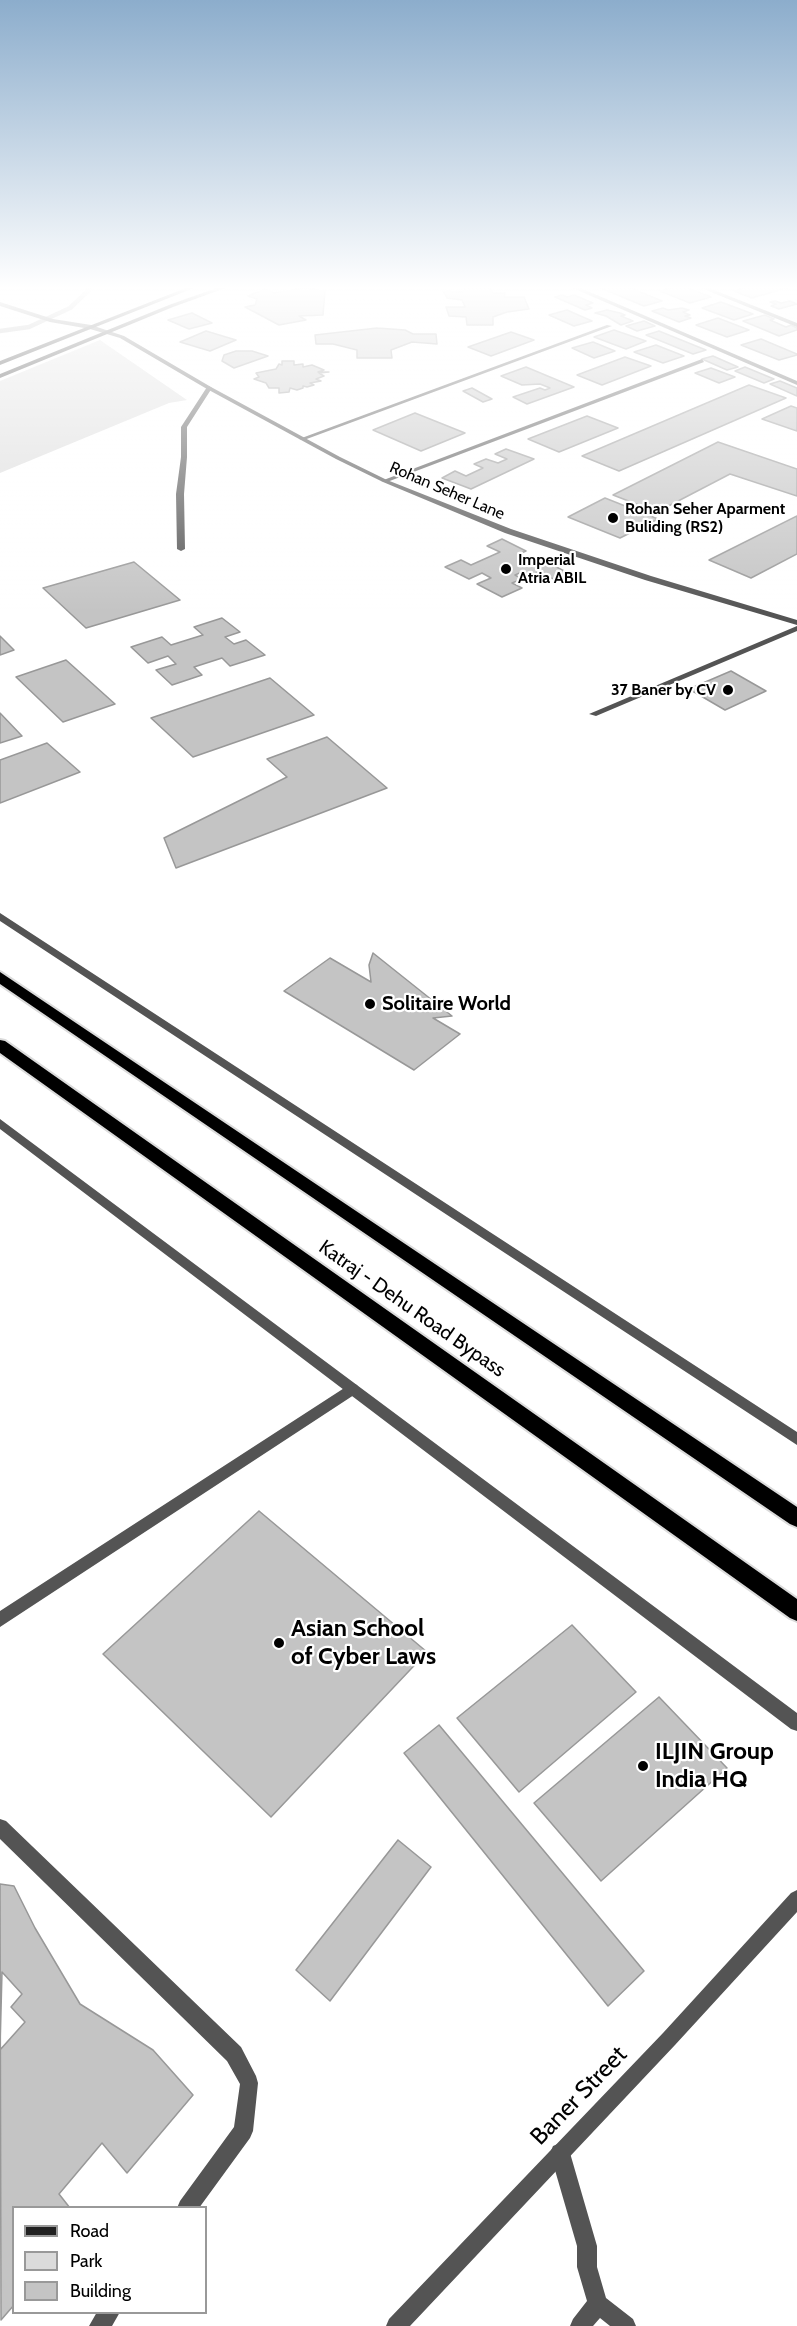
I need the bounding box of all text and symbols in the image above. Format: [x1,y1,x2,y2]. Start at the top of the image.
street label: Rohan Seher Lane [387,458,507,524]
place label: Rohan Seher Aparment Buliding (RS2) [625,499,785,537]
marker: Rohan Seher Aparment Buliding (RS2) [606,511,620,525]
place label: Imperial Atria ABIL [518,550,586,588]
marker: Imperial Atria ABIL [499,562,513,576]
place label: 37 Baner by CV [611,680,716,700]
marker: 37 Baner by CV [721,683,735,697]
place label: Solitaire World [382,992,511,1016]
marker: Solitaire World [363,997,377,1011]
street label: Katraj - Dehu Road Bypass [314,1235,510,1383]
place label: Asian School of Cyber Laws [291,1615,436,1671]
marker: Asian School of Cyber Laws [272,1636,286,1650]
place label: ILJIN Group India HQ [655,1738,774,1794]
marker: ILJIN Group India HQ [636,1759,650,1773]
street label: Baner Street [525,2041,633,2151]
legend [12,2206,207,2314]
text: Road [70,2220,109,2242]
text: Park [70,2250,102,2272]
text: Building [70,2280,131,2302]

